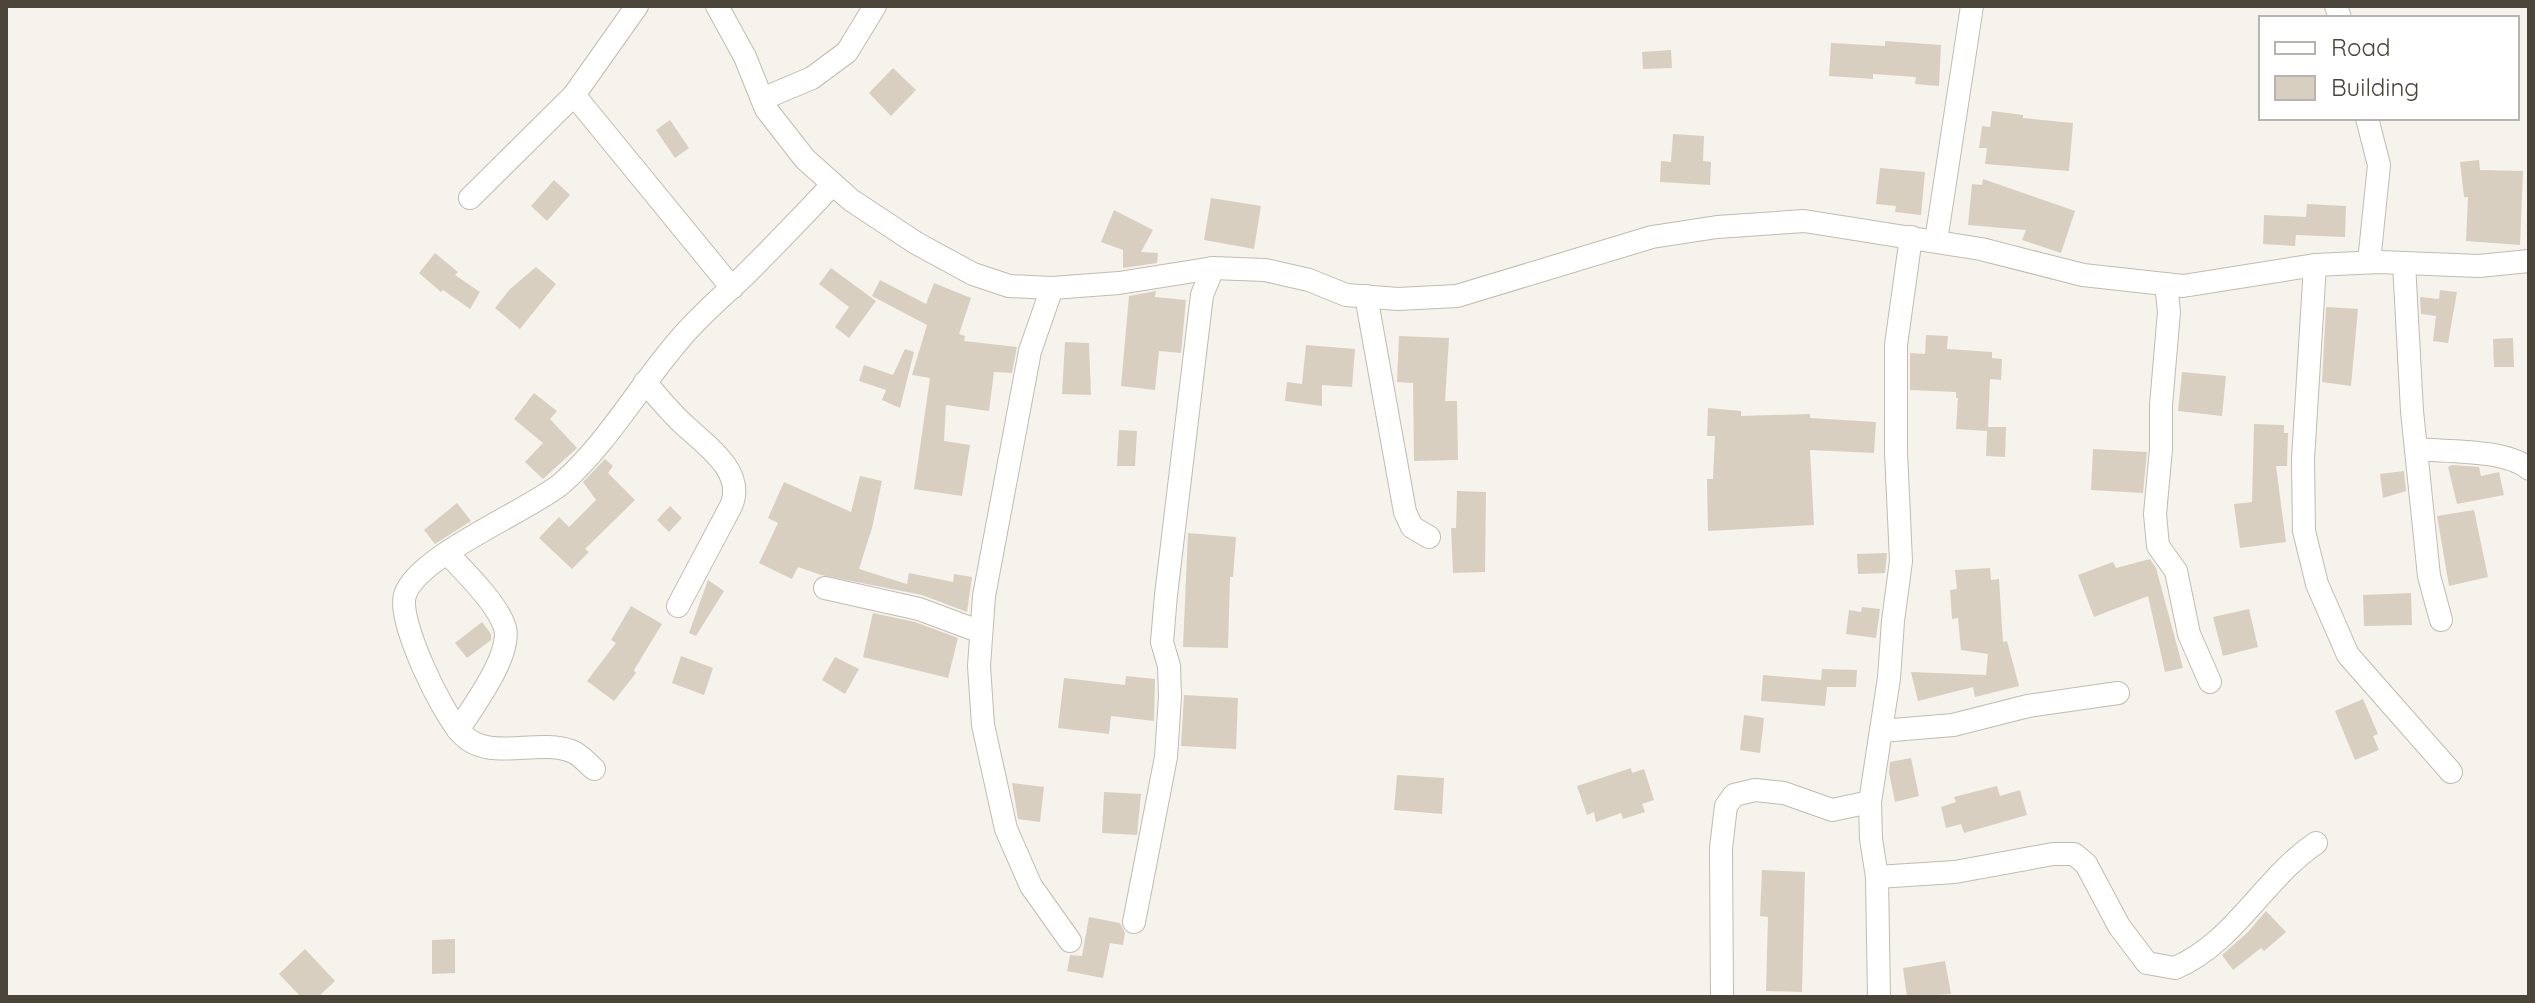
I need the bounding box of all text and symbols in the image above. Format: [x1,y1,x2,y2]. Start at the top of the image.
legend [2259,16,2519,120]
text: Road [2331,32,2391,62]
text: Building [2331,72,2419,102]

